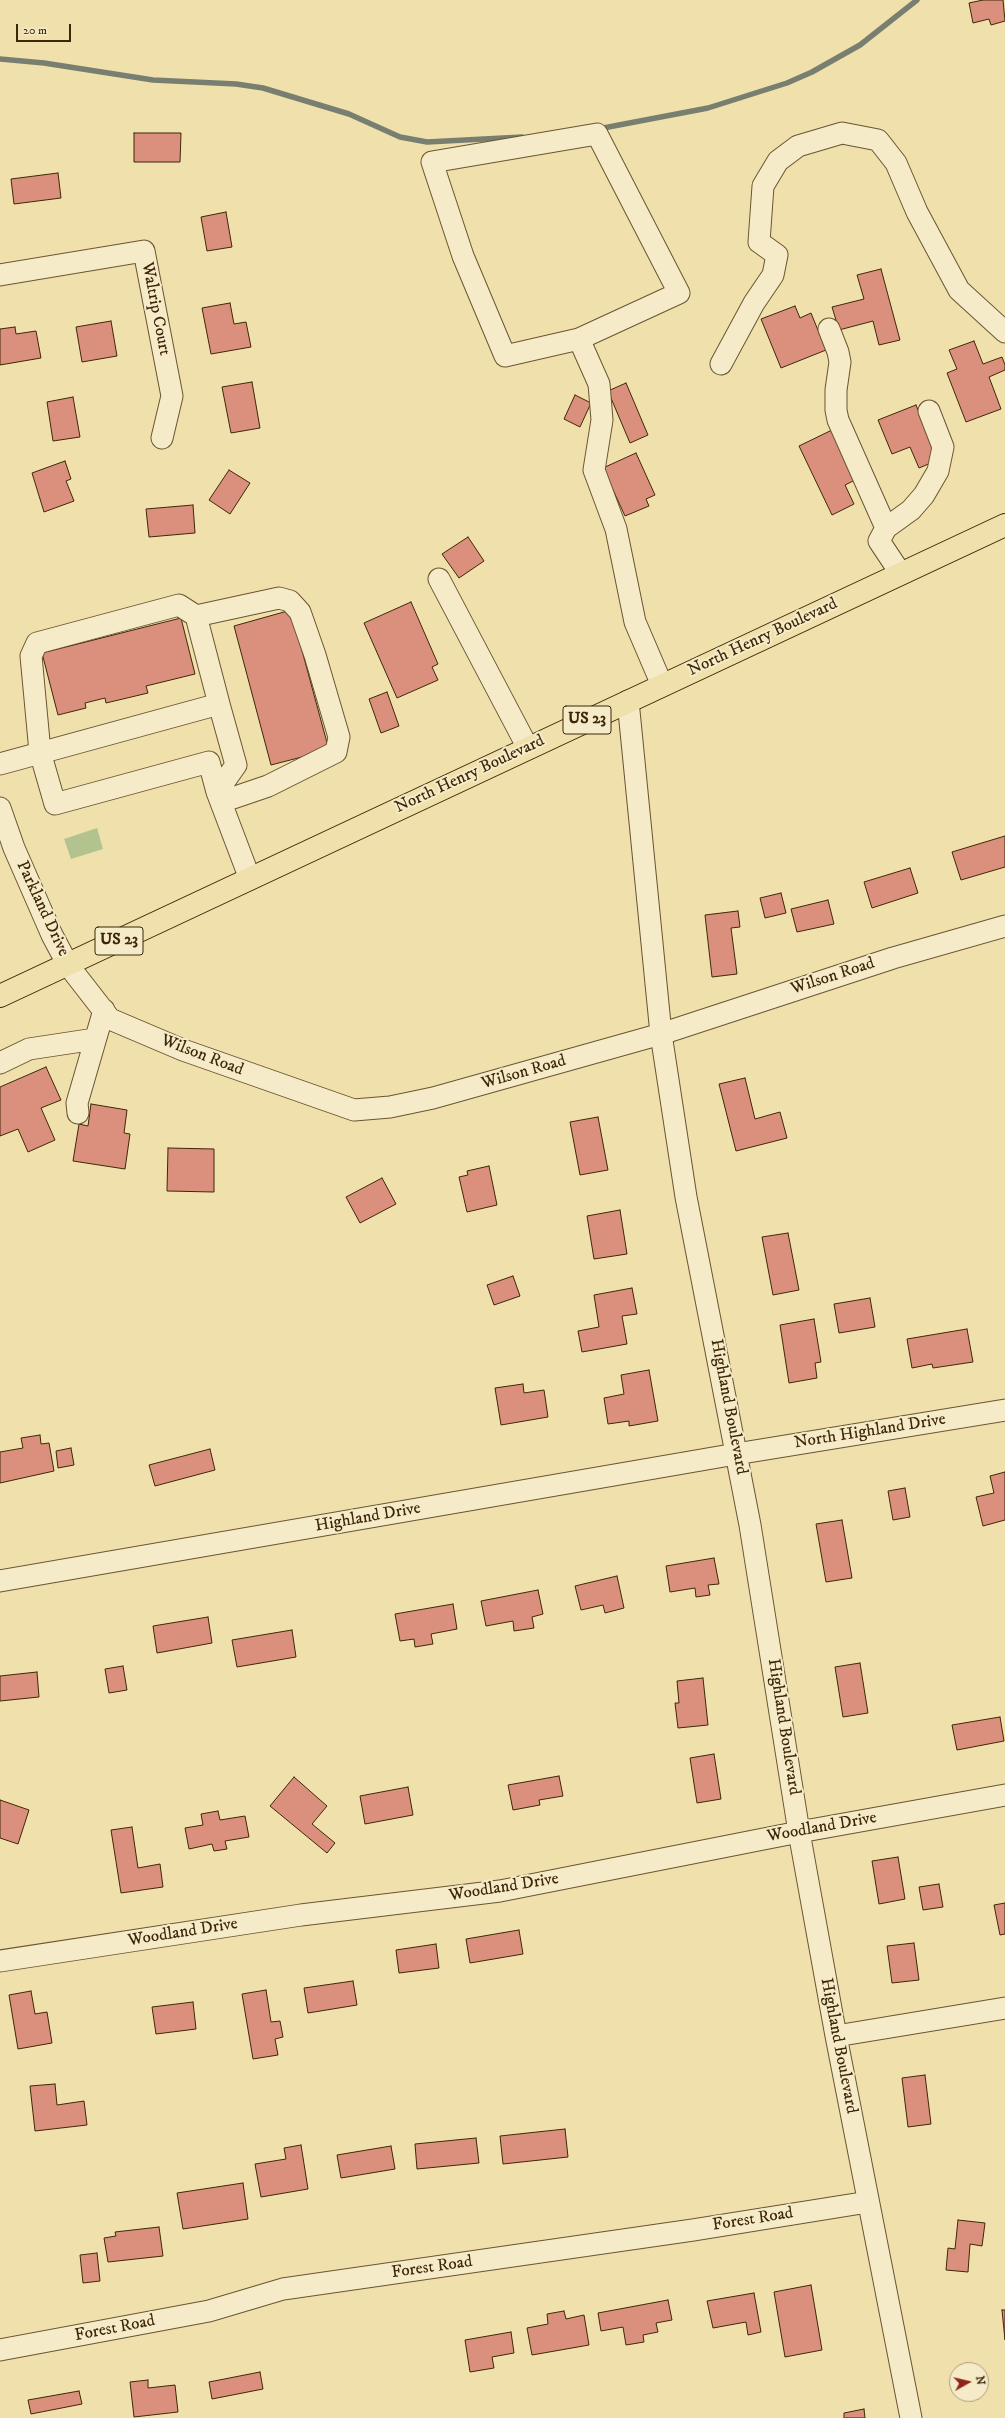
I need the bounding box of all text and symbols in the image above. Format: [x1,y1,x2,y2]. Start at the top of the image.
scale bar [18,16,73,42]
text: 20 m [23,23,47,38]
street label: Waltrip Court [136,261,174,357]
street label: North Henry Boulevard [685,594,841,682]
road number: US 23 [563,706,611,734]
street label: North Henry Boulevard [392,731,548,819]
street label: Parkland Drive [11,858,73,960]
road number: US 23 [95,927,143,955]
street label: Wilson Road [789,954,877,1000]
street label: Wilson Road [158,1031,246,1081]
street label: Wilson Road [480,1051,568,1095]
street label: Highland Boulevard [705,1337,751,1477]
street label: North Highland Drive [793,1410,947,1454]
street label: Highland Drive [314,1499,422,1537]
street label: Highland Boulevard [762,1657,804,1797]
street label: Woodland Drive [766,1808,878,1848]
street label: Woodland Drive [448,1869,560,1907]
street label: Woodland Drive [127,1914,239,1952]
street label: Highland Boulevard [815,1976,861,2116]
street label: Forest Road [711,2204,795,2236]
street label: Forest Road [390,2252,474,2284]
street label: Forest Road [73,2311,157,2347]
north arrow [949,2362,989,2402]
text: N [972,2375,987,2386]

